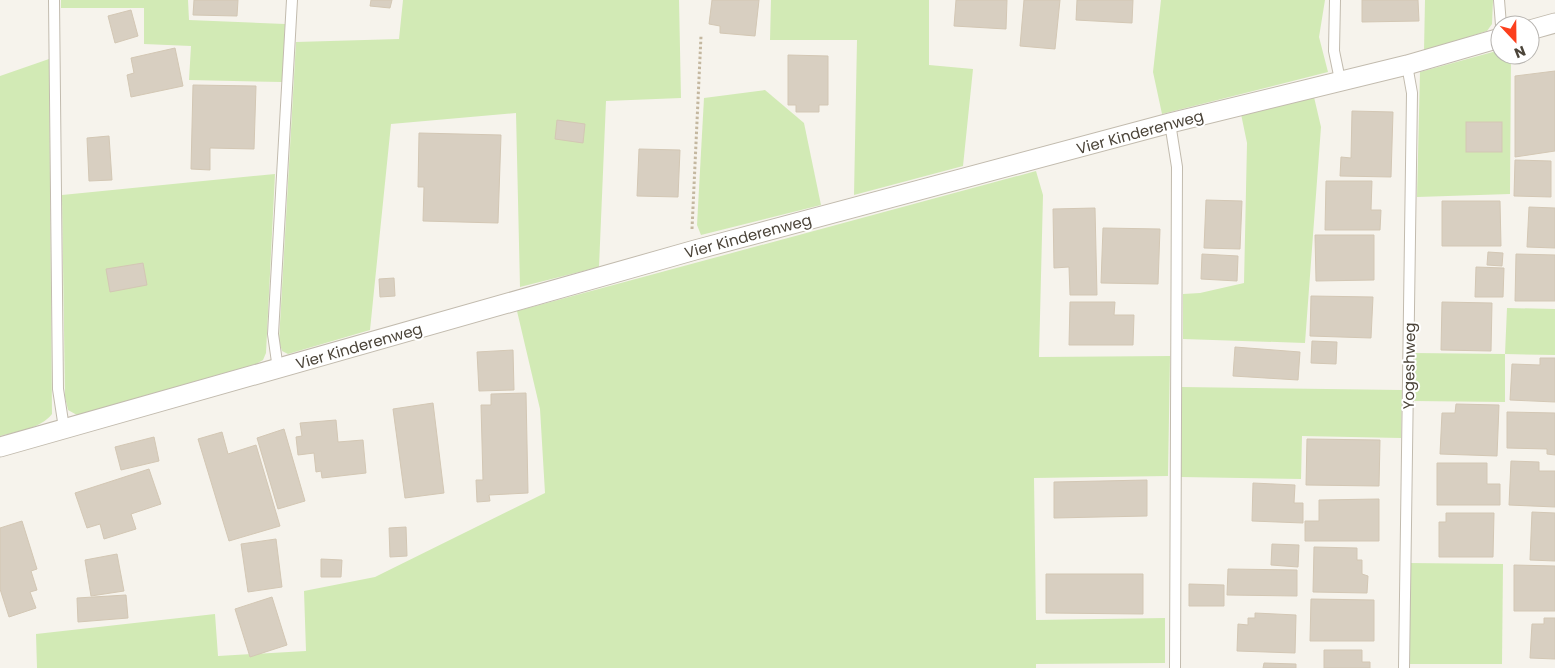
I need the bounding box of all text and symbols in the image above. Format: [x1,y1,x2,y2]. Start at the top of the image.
north arrow [1490,15,1540,65]
text: N [1511,41,1528,63]
street label: Vier Kinderenweg [1074,105,1206,159]
street label: Vier Kinderenweg [682,209,814,263]
street label: Vier Kinderenweg [293,318,425,374]
street label: Yogeshweg [1398,322,1420,410]

